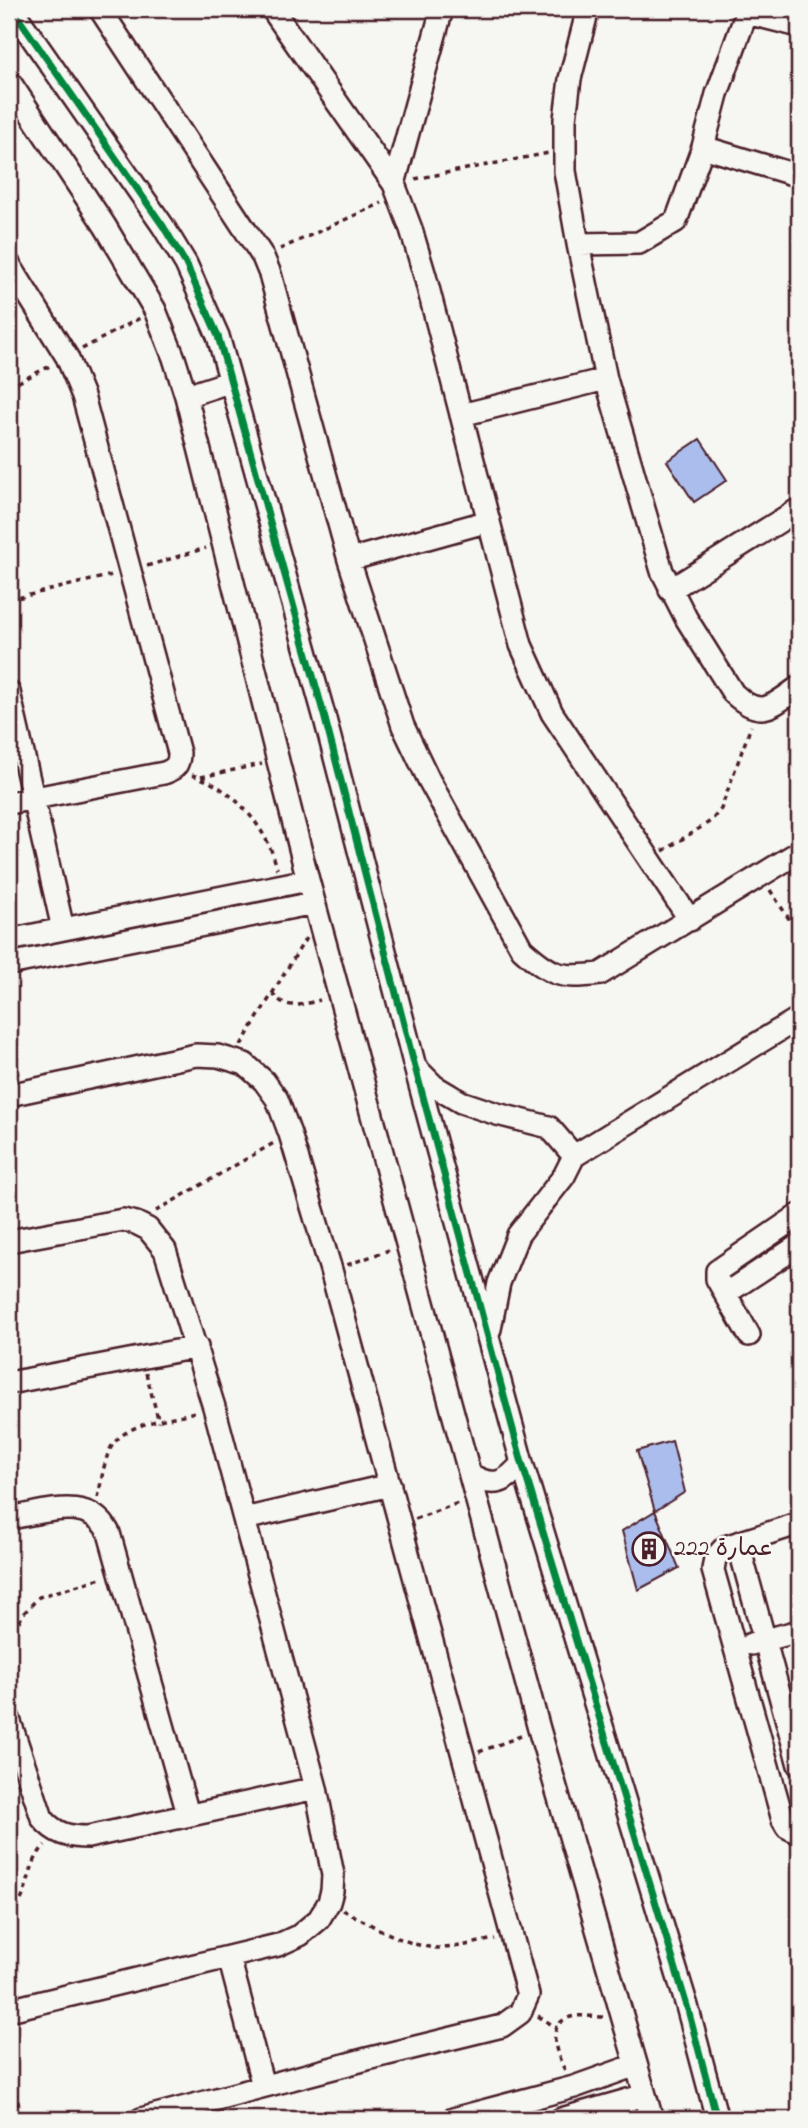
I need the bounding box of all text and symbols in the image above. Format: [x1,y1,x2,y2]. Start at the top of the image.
building icon: عمارة 222 [630,1530,668,1568]
place label: عمارة 222 [674,1532,774,1567]

